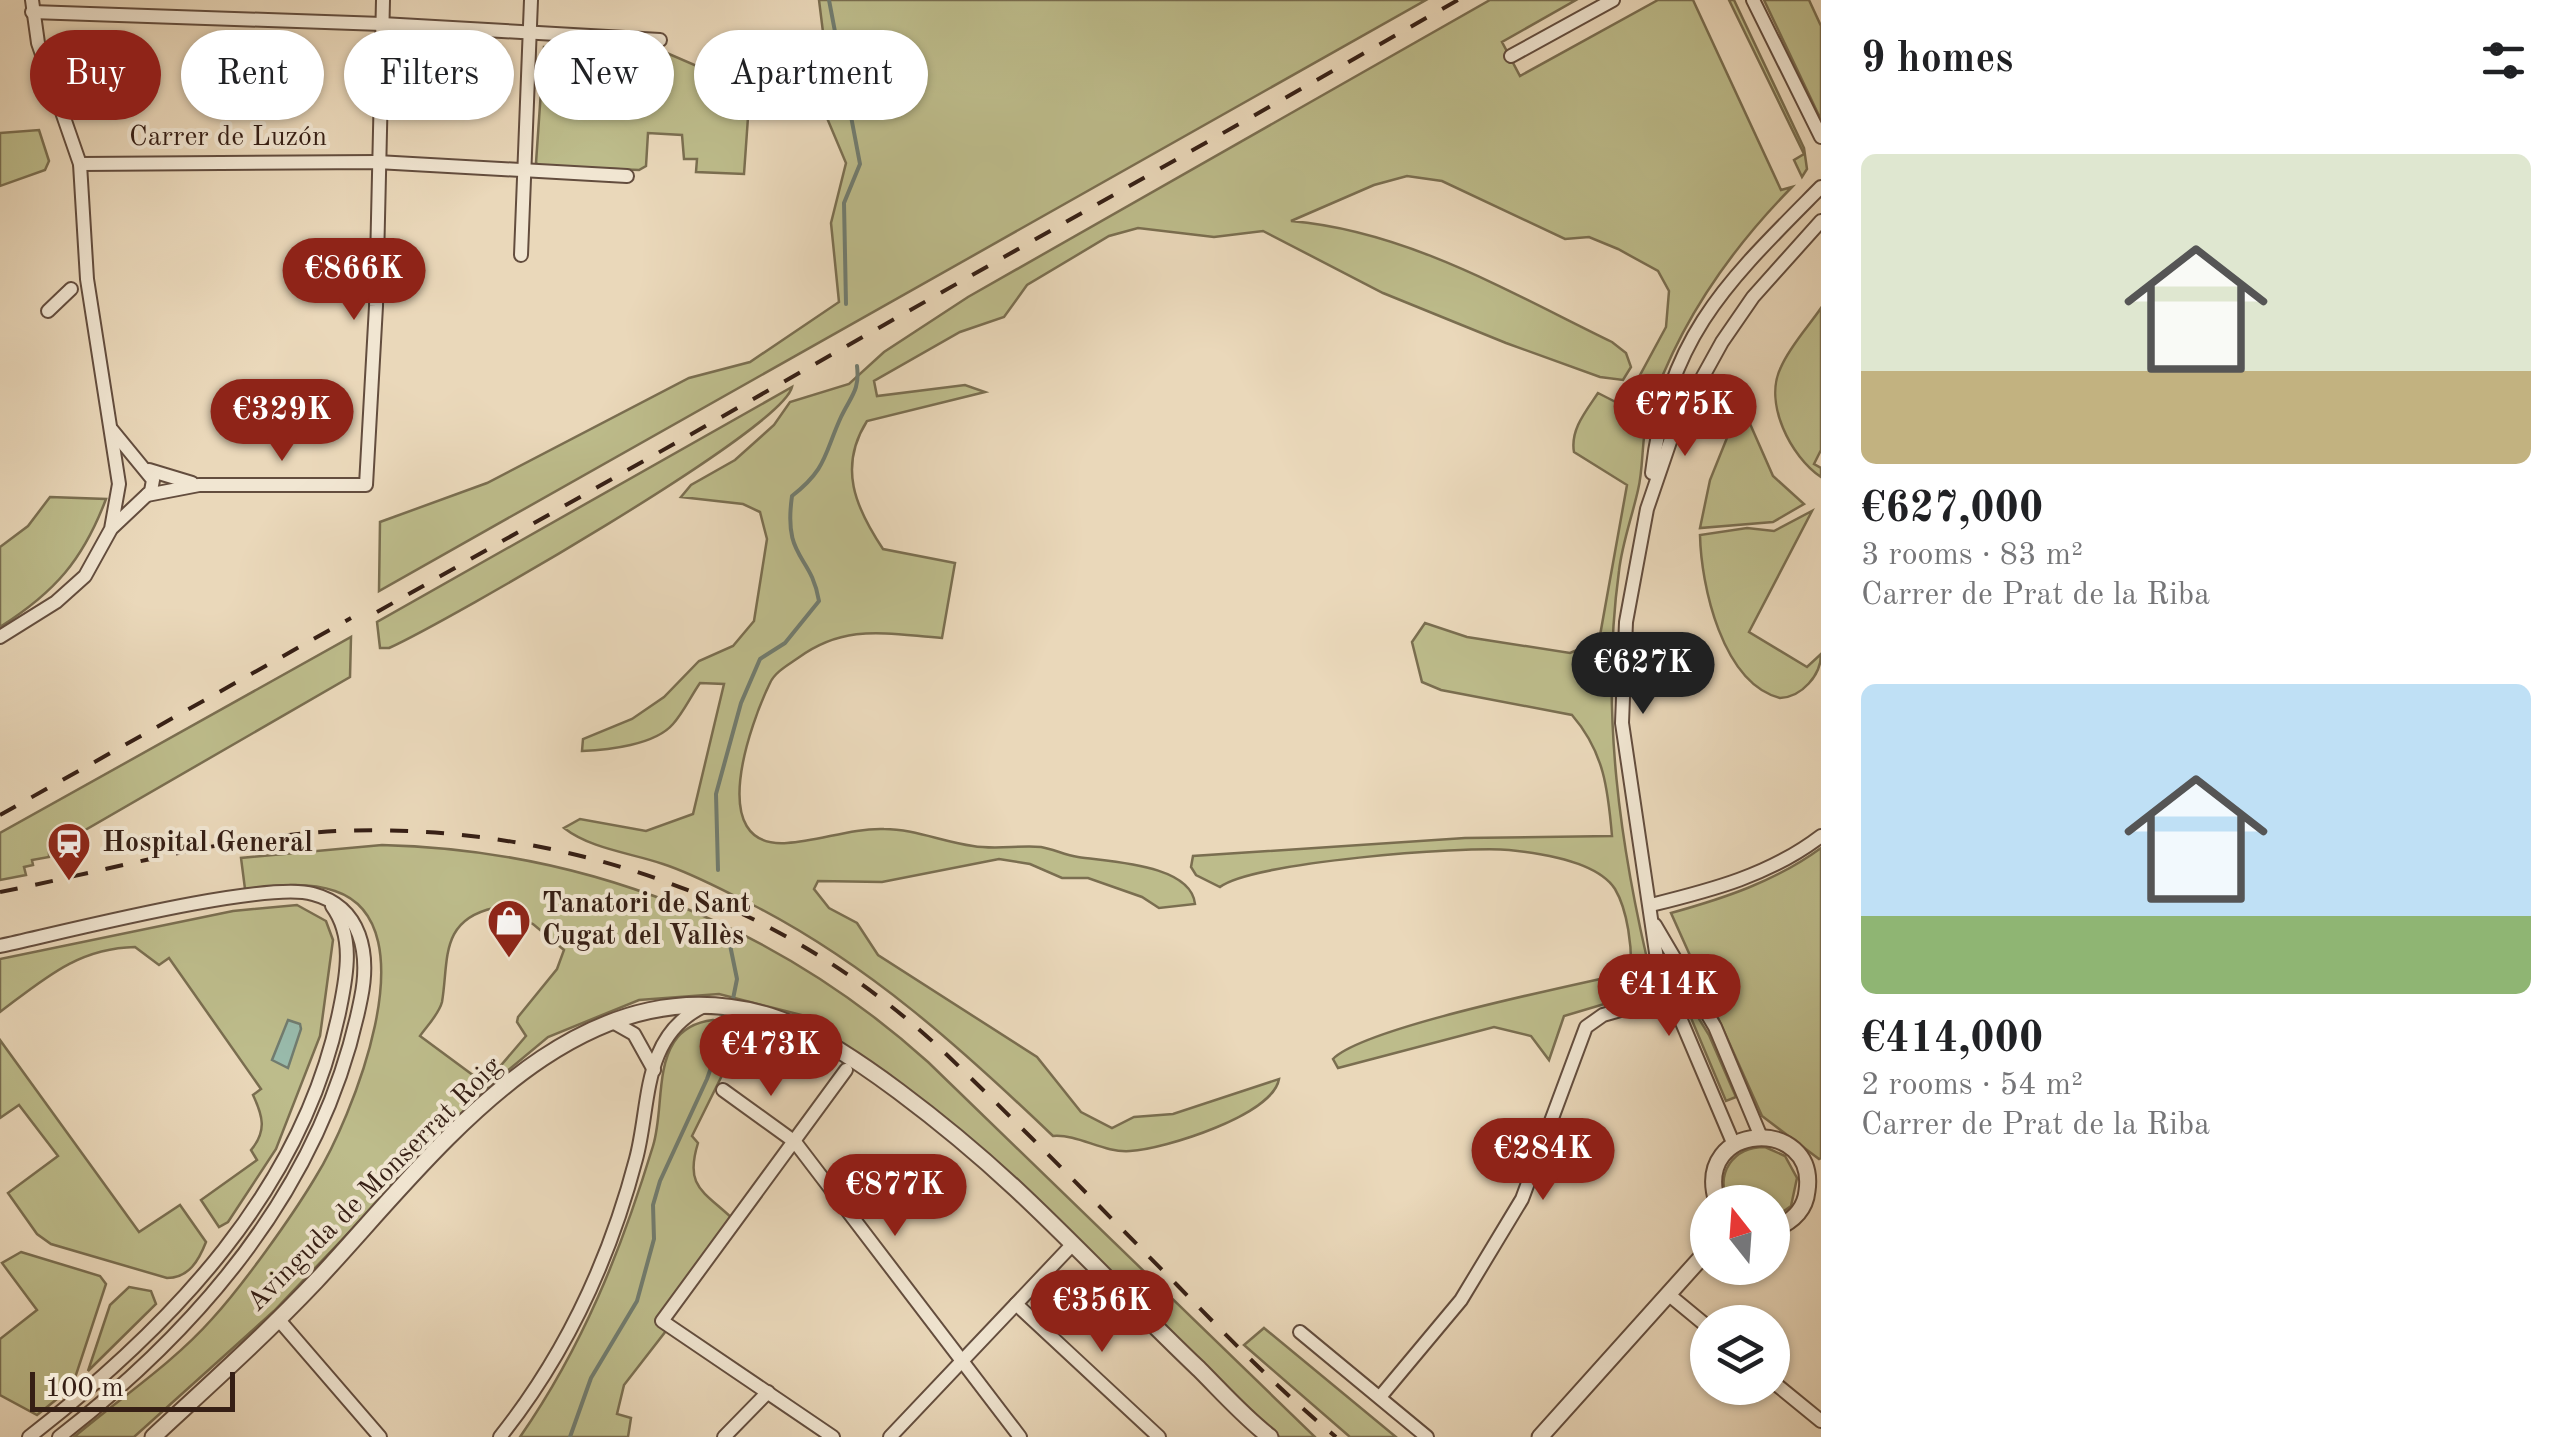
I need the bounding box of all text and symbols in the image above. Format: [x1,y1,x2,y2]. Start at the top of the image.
chip: Buy [30,30,161,120]
chip: Rent [181,30,324,120]
chip: Filters [344,30,514,120]
chip: New [534,30,674,120]
chip: Apartment [694,30,928,120]
icon: filters [2476,33,2531,88]
text: 9 homes [1861,39,2013,81]
street label: Carrer de Luzón [129,124,327,152]
icon: home [2106,219,2286,399]
pin: €866K [284,238,424,323]
text: €866K [305,254,403,286]
pin: €775K [1615,374,1755,459]
pin: €329K [212,379,352,464]
text: €775K [1636,390,1734,422]
text: €329K [233,395,331,427]
text: €627,000 [1861,489,2043,531]
text: 3 rooms · 83 m² [1861,540,2083,572]
text: Carrer de Prat de la Riba [1861,580,2210,612]
pin: €627K [1573,632,1713,717]
text: €627K [1594,648,1692,680]
icon: home [2106,749,2286,929]
station icon: Hospital General [46,821,92,882]
place label: Hospital General [102,830,313,858]
place label: Tanatori de Sant Cugat del Vallès [542,891,751,951]
shop icon: Tanatori de Sant Cugat del Vallès [486,898,532,959]
pin: €414K [1599,954,1739,1039]
text: €414K [1620,970,1718,1002]
pin: €473K [701,1014,841,1099]
text: €414,000 [1861,1019,2043,1061]
text: €473K [722,1030,820,1062]
street label: Avinguda de Monserrat Roig [242,1052,508,1318]
text: 2 rooms · 54 m² [1861,1070,2083,1102]
text: Carrer de Prat de la Riba [1861,1110,2210,1142]
pin: €284K [1473,1118,1613,1203]
text: €284K [1494,1134,1592,1166]
pin: €877K [825,1154,965,1239]
text: €877K [846,1170,944,1202]
north arrow [1690,1185,1790,1285]
map controls [1690,1185,1790,1405]
pin: €356K [1032,1270,1172,1355]
text: €356K [1053,1286,1151,1318]
button: layers [1690,1305,1790,1405]
scale bar [30,1367,235,1412]
text: 100 m [45,1375,124,1403]

